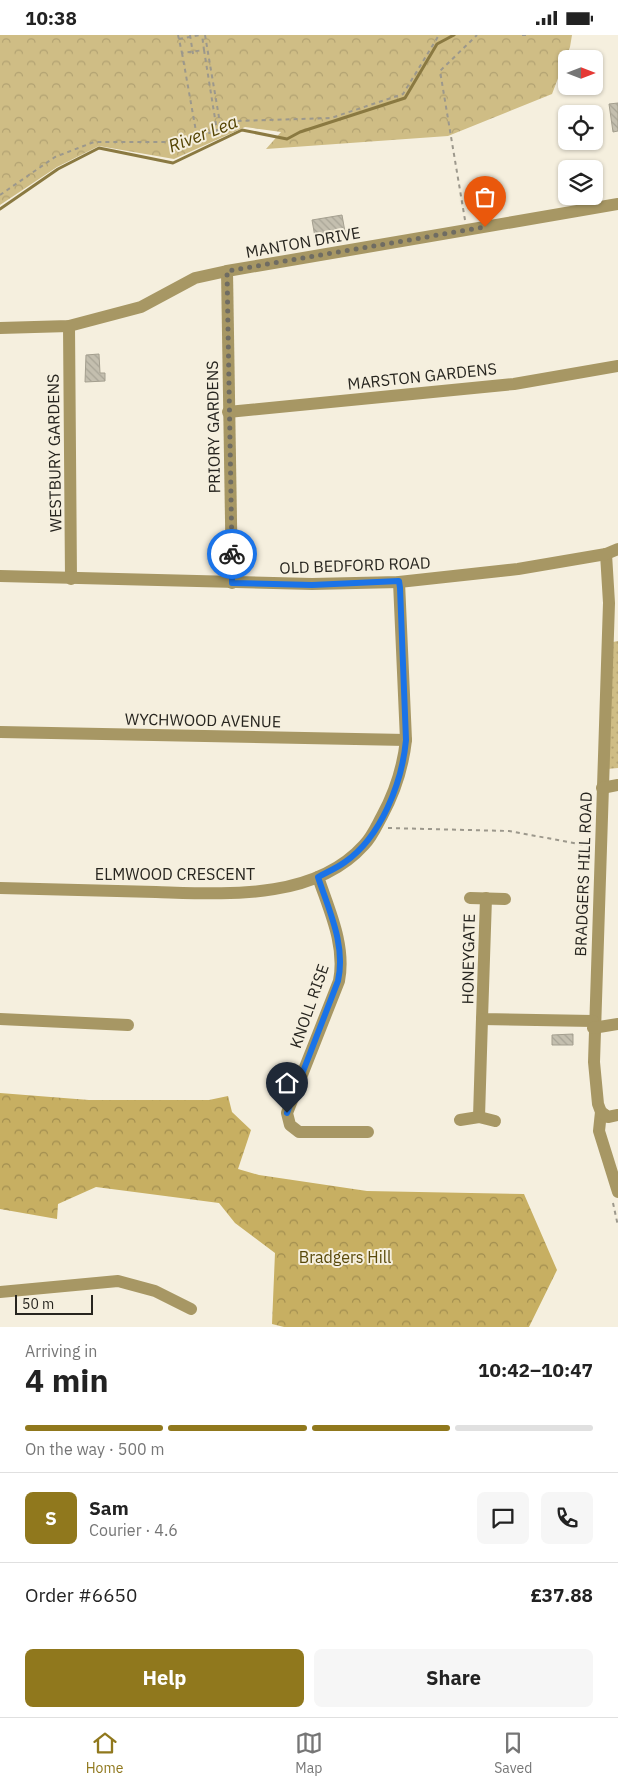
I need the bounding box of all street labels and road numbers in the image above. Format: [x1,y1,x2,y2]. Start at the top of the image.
street label: MANTON DRIVE [244,222,362,262]
street label: MARSTON GARDENS [346,358,498,394]
street label: PRIORY GARDENS [202,360,224,494]
street label: WESTBURY GARDENS [43,374,65,532]
street label: OLD BEDFORD ROAD [279,552,431,578]
street label: WYCHWOOD AVENUE [125,709,281,731]
street label: BRADGERS HILL ROAD [570,791,596,957]
street label: ELMWOOD CRESCENT [95,864,255,884]
street label: HONEYGATE [457,913,479,1005]
street label: KNOLL RISE [285,961,333,1051]

